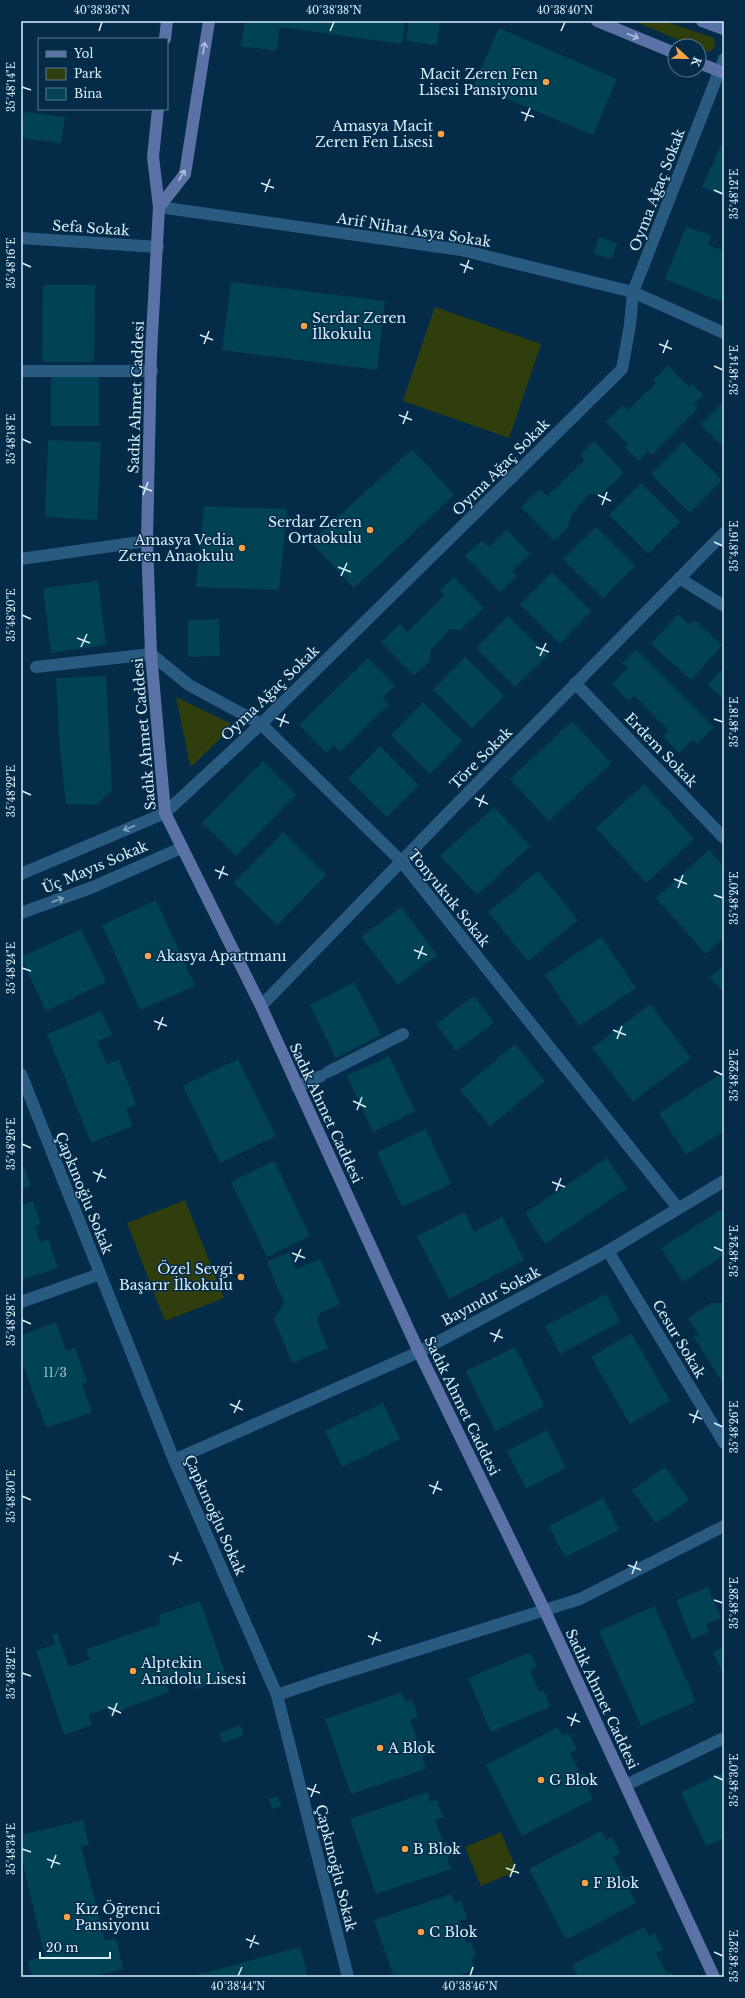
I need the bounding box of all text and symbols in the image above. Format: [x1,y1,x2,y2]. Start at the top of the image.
text: 40°38'36"N [74,4,130,17]
text: 40°38'38"N [306,4,362,17]
text: 40°38'40"N [537,4,593,17]
one-way arrow [627,32,639,40]
legend [38,38,168,110]
north arrow [667,38,707,78]
one-way arrow [201,42,209,55]
text: Yol [73,46,93,61]
text: K [688,55,704,69]
text: 35°48'14"E [5,62,18,112]
place label: Macit Zeren Fen Lisesi Pansiyonu [419,65,539,99]
text: Park [74,66,102,81]
marker: Macit Zeren Fen Lisesi Pansiyonu [541,77,551,87]
text: Bina [74,86,103,101]
place label: Amasya Macit Zeren Fen Lisesi [315,117,434,151]
street label: Oyma Ağaç Sokak [625,126,689,254]
marker: Amasya Macit Zeren Fen Lisesi [436,129,446,139]
one-way arrow [179,169,187,181]
text: 35°48'12"E [728,169,741,219]
street label: Arif Nihat Asya Sokak [335,209,493,251]
street label: Sefa Sokak [52,216,131,240]
text: 35°48'16"E [5,238,18,288]
place label: Serdar Zeren İlkokulu [312,309,406,343]
street label: Sadık Ahmet Caddesi [124,320,148,474]
marker: Serdar Zeren İlkokulu [299,321,309,331]
text: 35°48'14"E [728,345,741,395]
text: 35°48'18"E [5,414,18,464]
street label: Oyma Ağaç Sokak [449,414,554,519]
place label: Serdar Zeren Ortaokulu [268,513,363,547]
text: 35°48'16"E [728,521,741,571]
marker: Serdar Zeren Ortaokulu [365,525,375,535]
place label: Amasya Vedia Zeren Anaokulu [118,531,235,565]
marker: Amasya Vedia Zeren Anaokulu [237,543,247,553]
text: 35°48'20"E [5,588,18,642]
street label: Oyma Ağaç Sokak [217,641,323,745]
street label: Sadık Ahmet Caddesi [128,657,160,811]
text: 35°48'18"E [728,697,741,747]
street label: Erdem Sokak [621,709,701,791]
street label: Töre Sokak [446,723,516,793]
text: 35°48'22"E [5,765,18,817]
one-way arrow [123,825,135,832]
street label: Üç Mayıs Sokak [39,836,151,897]
street label: Tonyukuk Sokak [404,846,494,951]
text: 35°48'20"E [728,871,741,925]
one-way arrow [51,896,64,903]
text: 35°48'24"E [5,942,18,994]
place label: Akasya Apartmanı [155,947,287,965]
marker: Akasya Apartmanı [143,951,153,961]
street label: Sadık Ahmet Caddesi [286,1040,367,1186]
text: 35°48'22"E [728,1049,741,1101]
text: 35°48'26"E [5,1118,18,1170]
street label: Çapkınoğlu Sokak [51,1129,117,1257]
text: 35°48'24"E [728,1225,741,1277]
place label: Özel Sevgi Başarır İlkokulu [119,1259,234,1294]
street label: Bayındır Sokak [439,1262,544,1330]
marker: Özel Sevgi Başarır İlkokulu [236,1272,246,1282]
text: 35°48'28"E [5,1294,18,1346]
street label: Cesur Sokak [648,1296,710,1382]
street label: Sadık Ahmet Caddesi [420,1333,504,1479]
house number: 11/3 [43,1365,67,1380]
text: 35°48'26"E [728,1401,741,1453]
street label: Çapkınoğlu Sokak [180,1452,250,1578]
text: 35°48'30"E [5,1469,18,1523]
text: 35°48'28"E [728,1577,741,1629]
street label: Sadık Ahmet Caddesi [562,1626,643,1772]
text: 35°48'32"E [5,1647,18,1699]
place label: Alptekin Anadolu Lisesi [140,1654,246,1688]
marker: Alptekin Anadolu Lisesi [128,1666,138,1676]
place label: A Blok [387,1739,436,1757]
marker: A Blok [375,1743,385,1753]
text: 35°48'30"E [728,1753,741,1807]
place label: G Blok [549,1771,598,1789]
marker: G Blok [536,1775,546,1785]
street label: Çapkınoğlu Sokak [312,1803,361,1934]
text: 35°48'34"E [5,1823,18,1875]
place label: B Blok [413,1840,461,1858]
marker: B Blok [400,1844,410,1854]
place label: F Blok [593,1874,639,1892]
marker: F Blok [580,1878,590,1888]
place label: Kız Öğrenci Pansiyonu [75,1899,161,1934]
marker: Kız Öğrenci Pansiyonu [62,1912,72,1922]
place label: C Blok [429,1923,478,1941]
marker: C Blok [416,1927,426,1937]
text: 35°48'32"E [728,1930,741,1982]
scale bar [40,1934,110,1960]
text: 20 m [46,1940,78,1955]
text: 40°38'44"N [211,1980,265,1993]
text: 40°38'46"N [442,1980,498,1993]

